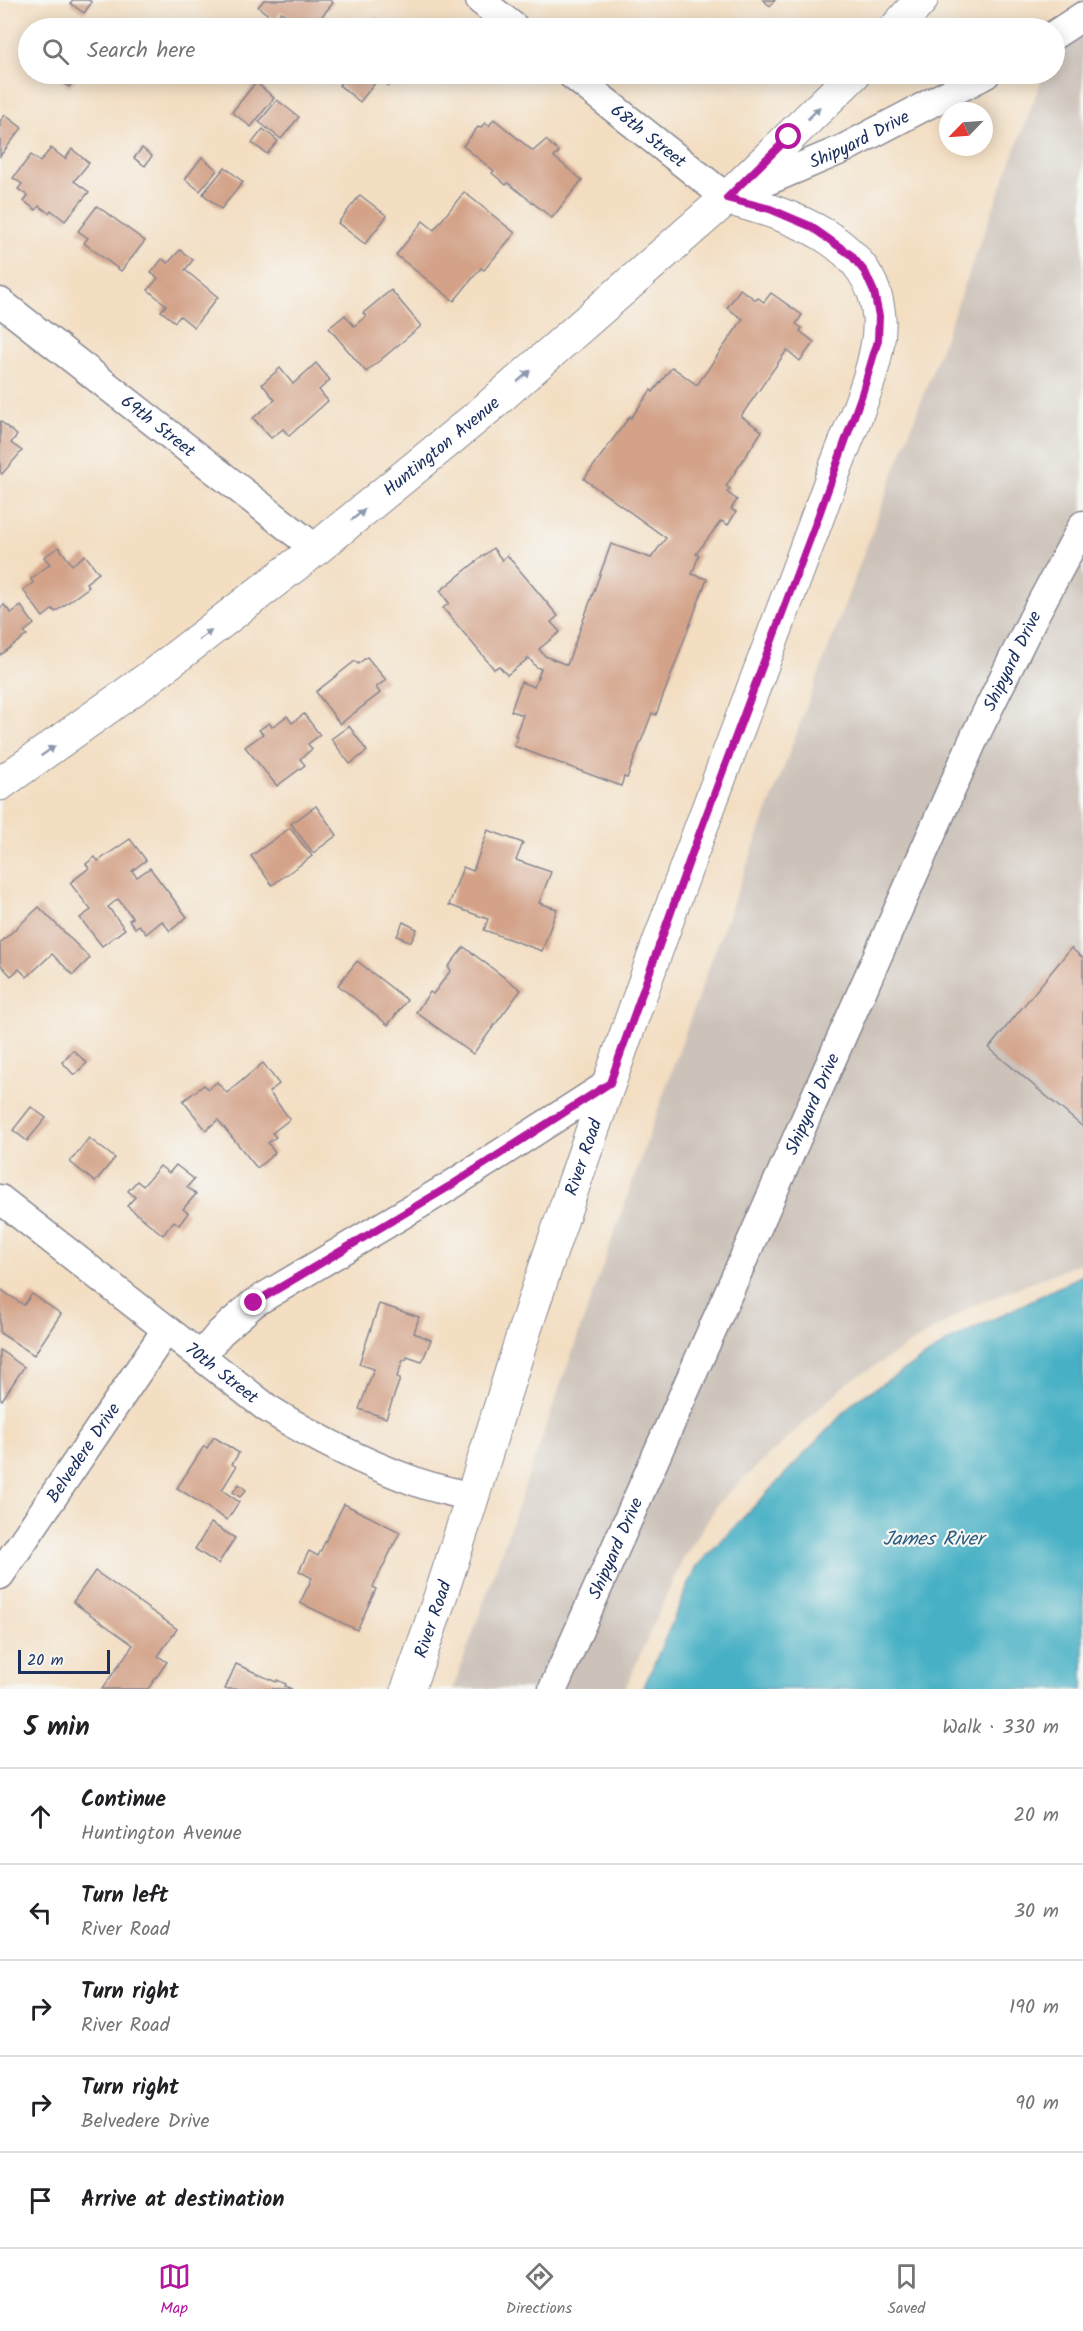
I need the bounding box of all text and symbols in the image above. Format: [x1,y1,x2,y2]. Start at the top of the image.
search box [18,18,1065,84]
text: Search here [87,34,195,69]
icon: search [39,35,72,68]
street label: 68th Street [603,97,693,177]
north arrow [939,102,993,156]
street label: Shipyard Drive [805,103,915,178]
one-way arrow [806,106,821,120]
route start [775,123,801,149]
one-way arrow [516,370,531,383]
street label: 69th Street [114,388,202,466]
street label: Huntington Avenue [377,390,507,504]
one-way arrow [350,508,366,521]
street label: Shipyard Drive [976,606,1050,717]
one-way arrow [196,629,212,641]
one-way arrow [40,745,56,757]
street label: Shipyard Drive [778,1049,849,1160]
street label: River Road [558,1114,612,1200]
route end [240,1289,266,1315]
street label: 70th Street [178,1336,265,1413]
street label: Belvedere Drive [40,1397,129,1509]
street label: Shipyard Drive [581,1493,652,1604]
water label: James River [883,1524,988,1556]
street label: River Road [407,1576,461,1662]
scale bar [18,1647,110,1674]
text: 20 m [27,1648,63,1673]
text: 5 min [24,1707,90,1749]
text: Walk · 330 m [942,1712,1059,1744]
text: Continue [81,1783,166,1818]
icon: ahead [24,1800,57,1833]
text: 20 m [1013,1800,1059,1832]
text: Huntington Avenue [81,1818,242,1850]
text: Turn left [81,1879,168,1914]
icon: left [24,1896,57,1929]
text: 30 m [1014,1896,1059,1928]
text: River Road [81,1914,170,1946]
text: Turn right [81,1975,179,2010]
icon: right [24,1992,57,2025]
text: 190 m [1009,1992,1059,2024]
text: River Road [81,2010,170,2042]
text: Turn right [81,2071,179,2106]
icon: right [24,2088,57,2121]
text: 90 m [1015,2088,1059,2120]
text: Belvedere Drive [81,2106,209,2138]
text: Arrive at destination [81,2183,284,2218]
icon: arrive [24,2184,57,2217]
tab: Map [158,2260,191,2321]
tab: Directions [506,2260,572,2321]
tab: Saved [887,2260,925,2321]

